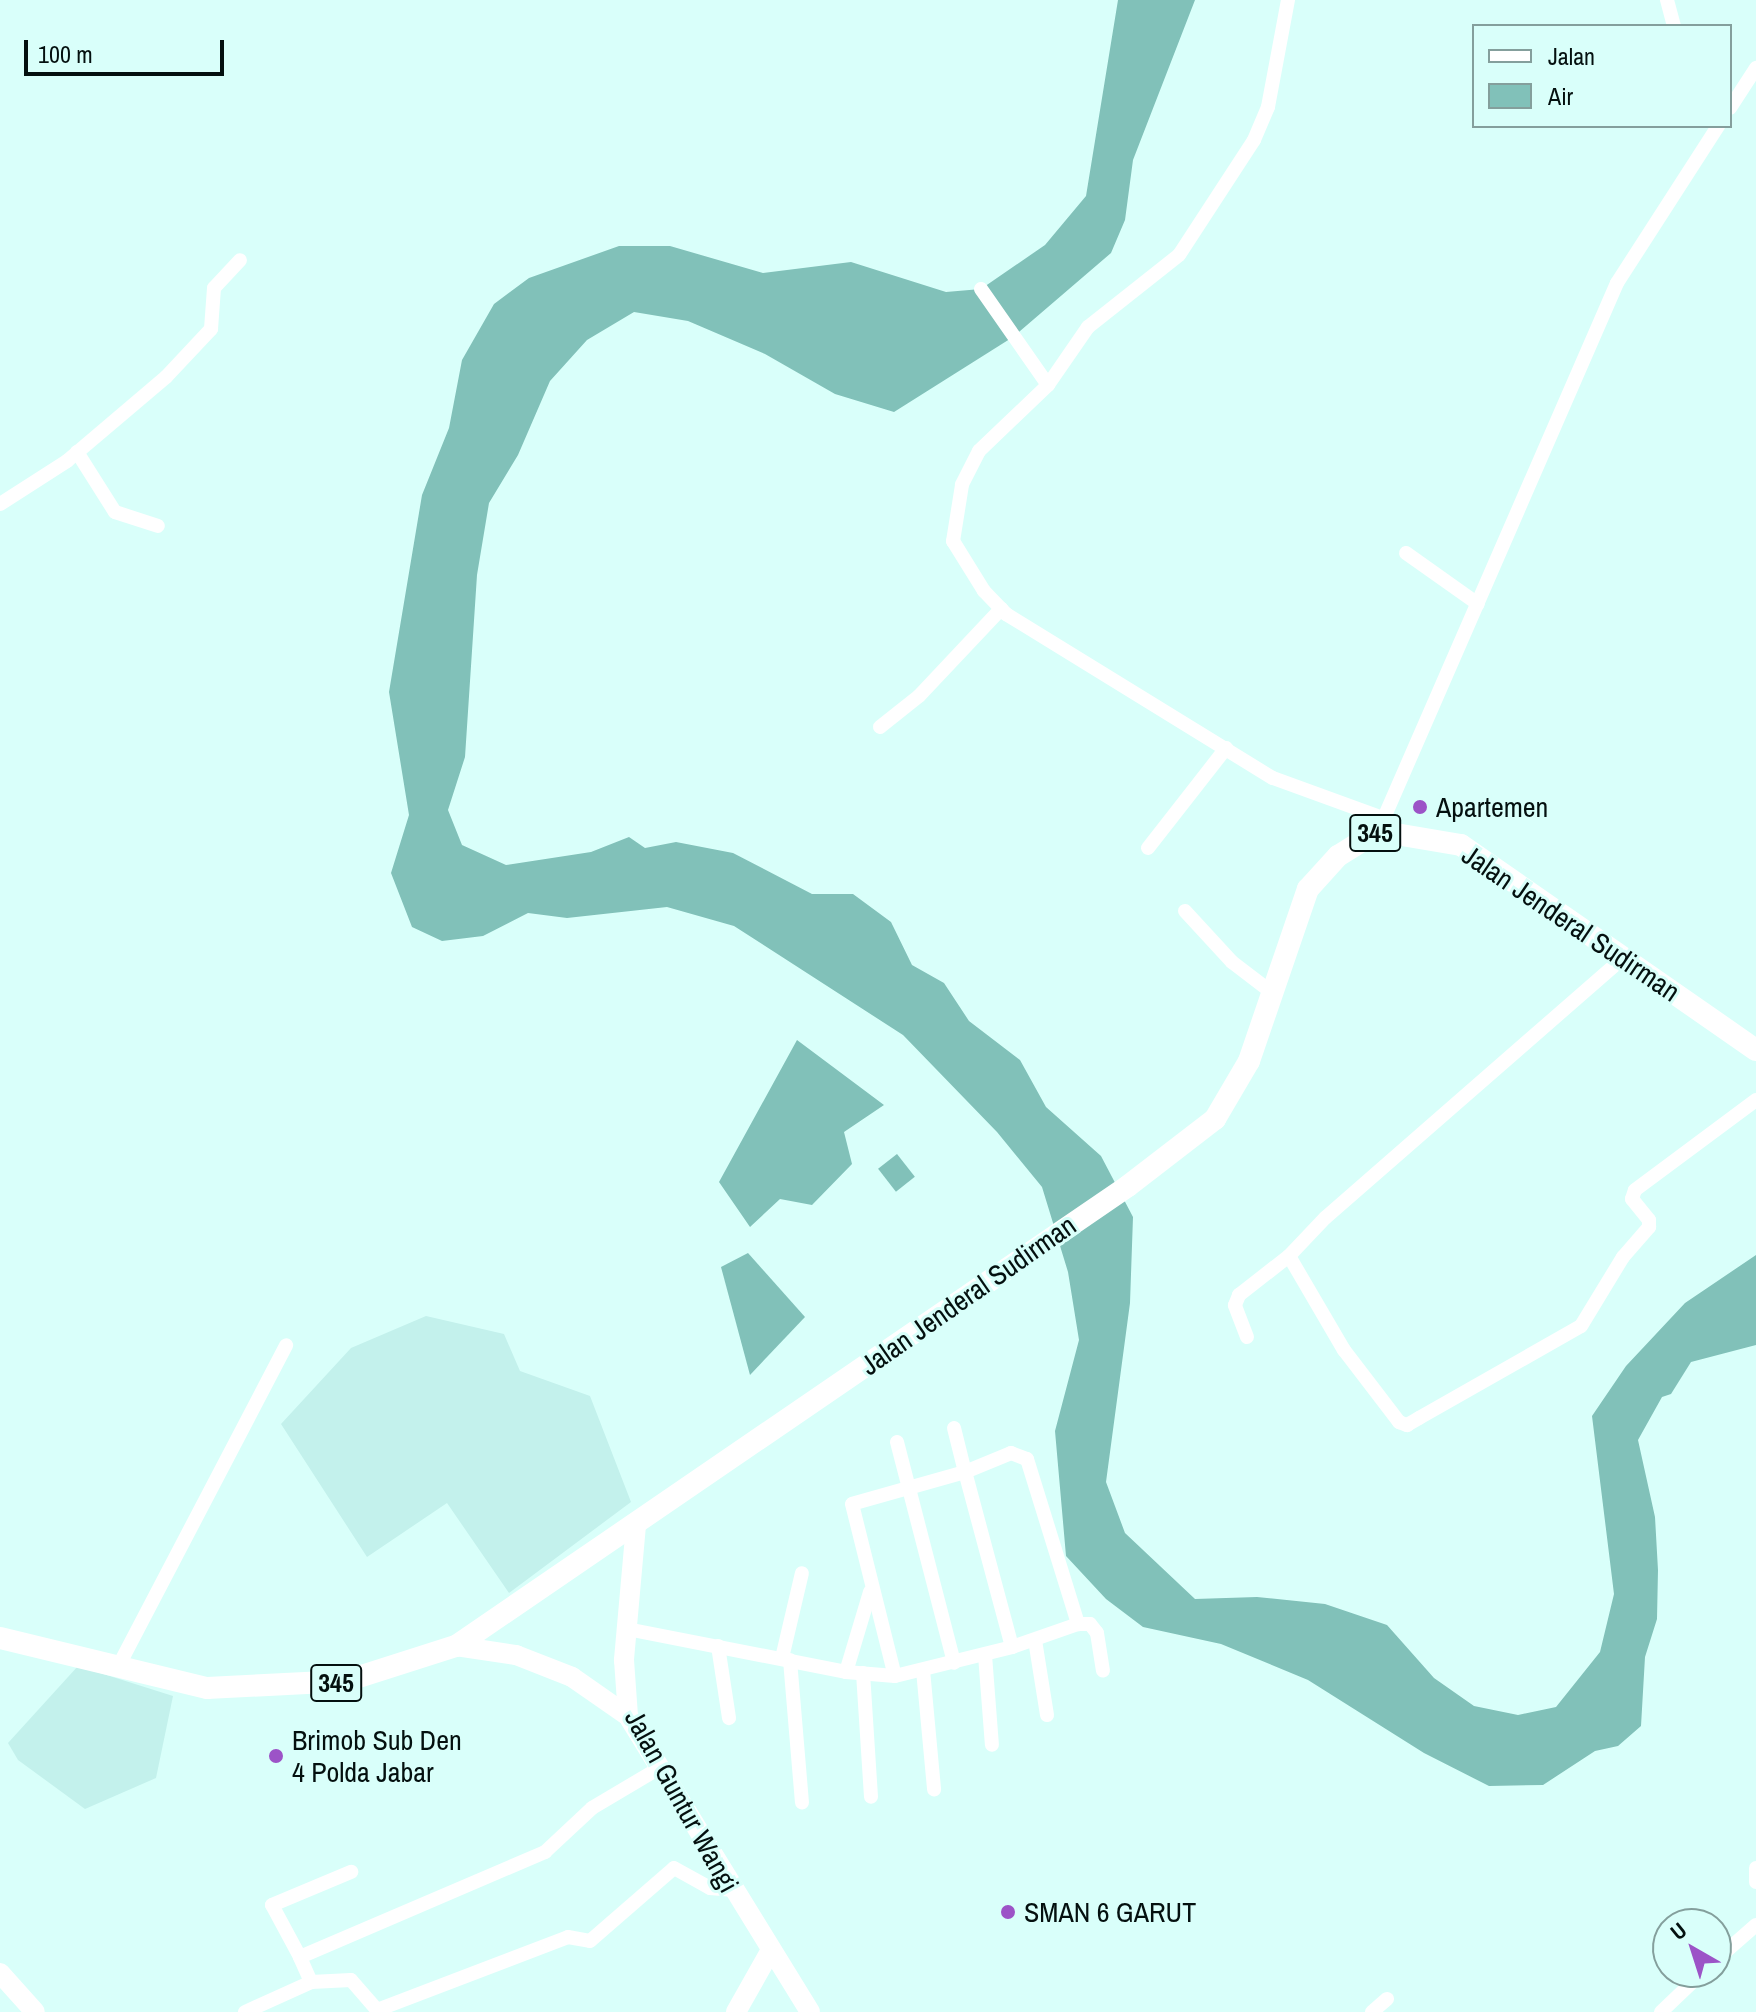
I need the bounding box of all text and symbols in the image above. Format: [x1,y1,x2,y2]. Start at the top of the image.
scale bar [28,24,228,74]
legend [1472,24,1732,128]
text: 100 m [38,38,93,70]
text: Jalan [1548,40,1595,72]
text: Air [1548,80,1573,112]
place label: Apartemen [1436,790,1548,824]
marker: Apartemen [1411,798,1429,816]
road number: 345 [1349,811,1401,855]
street label: Jalan Jenderal Sudirman [1456,838,1686,1008]
street label: Jalan Jenderal Sudirman [854,1208,1082,1382]
road number: 345 [310,1661,362,1705]
street label: Jalan Guntur Wangi [618,1704,746,1898]
place label: Brimob Sub Den 4 Polda Jabar [292,1723,462,1789]
marker: Brimob Sub Den 4 Polda Jabar [267,1747,285,1765]
place label: SMAN 6 GARUT [1024,1895,1196,1929]
marker: SMAN 6 GARUT [999,1903,1017,1921]
north arrow [1652,1908,1732,1988]
text: U [1664,1915,1693,1947]

